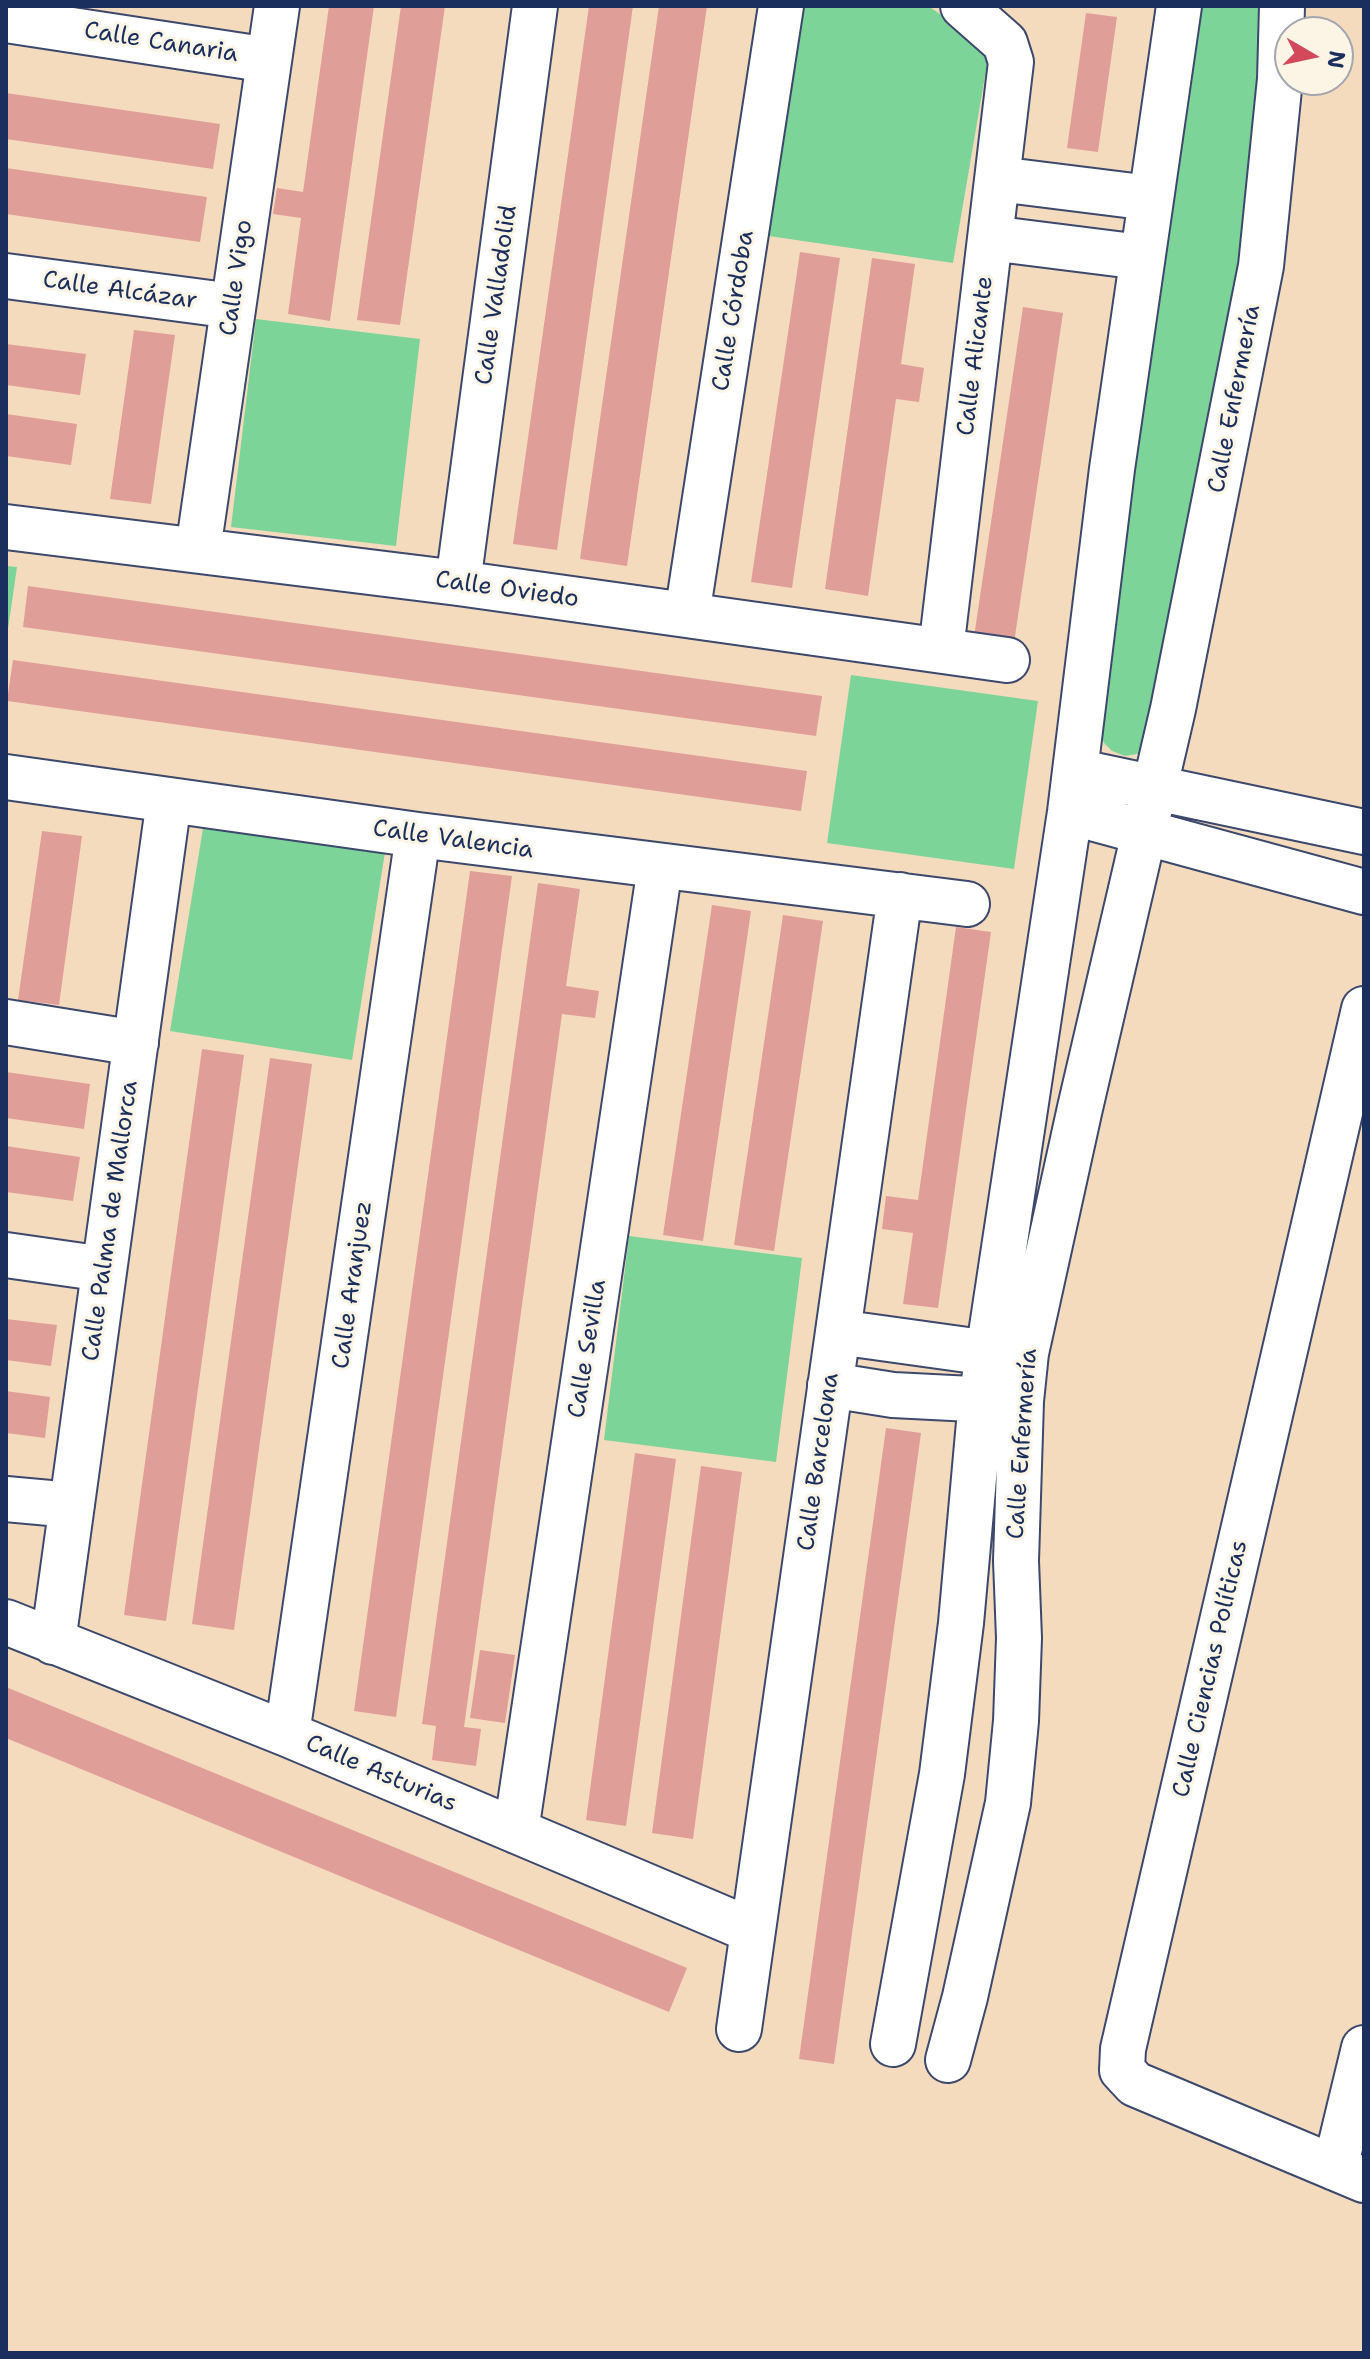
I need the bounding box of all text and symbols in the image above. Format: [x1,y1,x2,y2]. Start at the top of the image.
north arrow [1274,16,1354,96]
street label: Calle Canaria [82,17,240,69]
text: N [1321,49,1352,70]
street label: Calle Valladolid [470,203,524,387]
street label: Calle Vigo [215,218,259,338]
street label: Calle Córdoba [707,229,761,393]
street label: Calle Alcázar [41,266,199,316]
street label: Calle Alicante [952,275,1000,437]
street label: Calle Enfermería [1203,302,1267,496]
street label: Calle Oviedo [433,566,581,614]
street label: Calle Valencia [371,814,535,866]
street label: Calle Palma de Mallorca [77,1079,145,1363]
street label: Calle Aranjuez [327,1199,379,1371]
street label: Calle Sevilla [563,1278,613,1420]
street label: Calle Enfermería [1002,1348,1044,1540]
street label: Calle Barcelona [792,1371,846,1553]
street label: Calle Ciencias Políticas [1167,1538,1255,1800]
street label: Calle Asturias [301,1729,461,1819]

